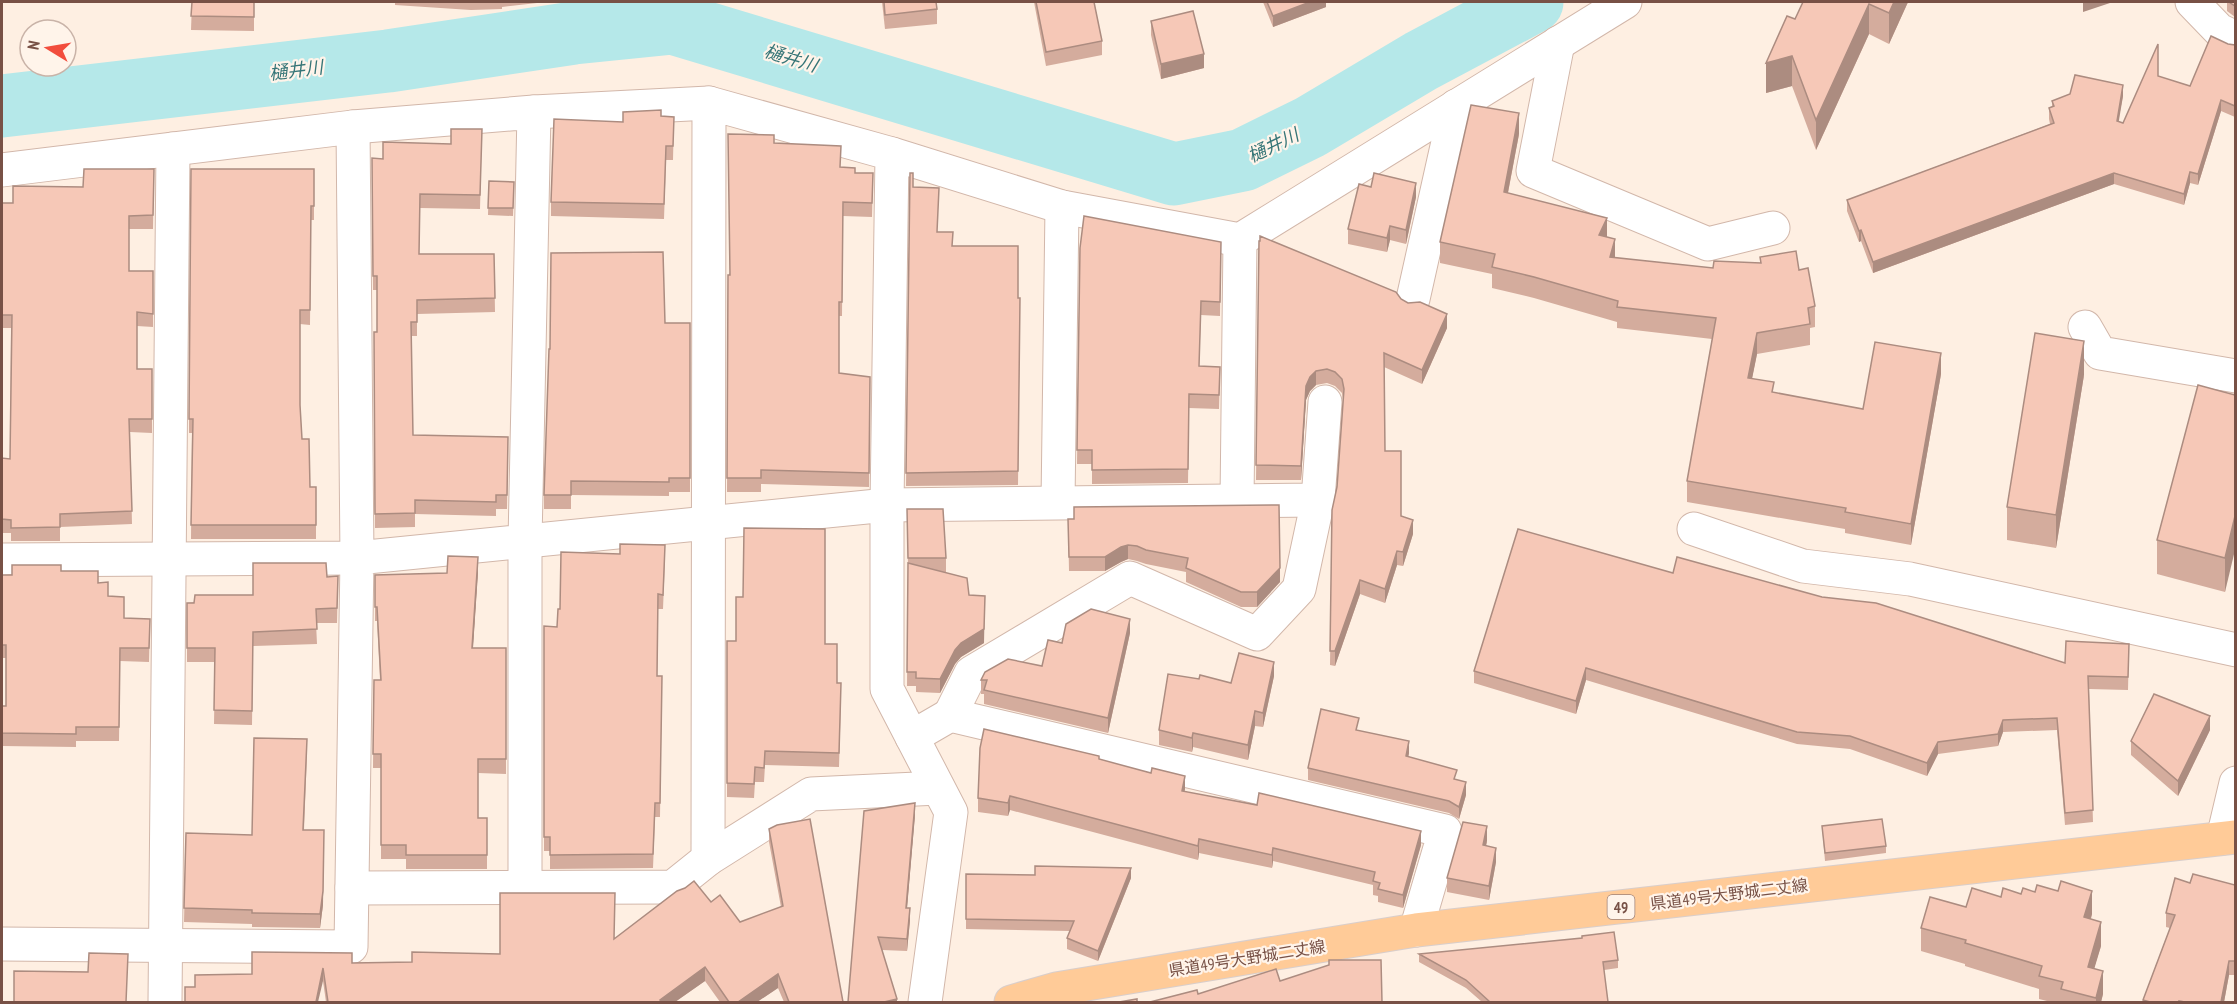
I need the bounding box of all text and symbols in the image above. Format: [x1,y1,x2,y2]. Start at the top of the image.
north arrow [18,18,78,78]
text: N [23,39,44,51]
water label: 樋井川 [762,39,822,77]
water label: 樋井川 [268,55,326,85]
water label: 樋井川 [1244,122,1304,167]
street label: 県道49号大野城二丈線 [1649,874,1809,914]
road number: 49 [1608,895,1634,919]
street label: 県道49号大野城二丈線 [1167,936,1327,980]

